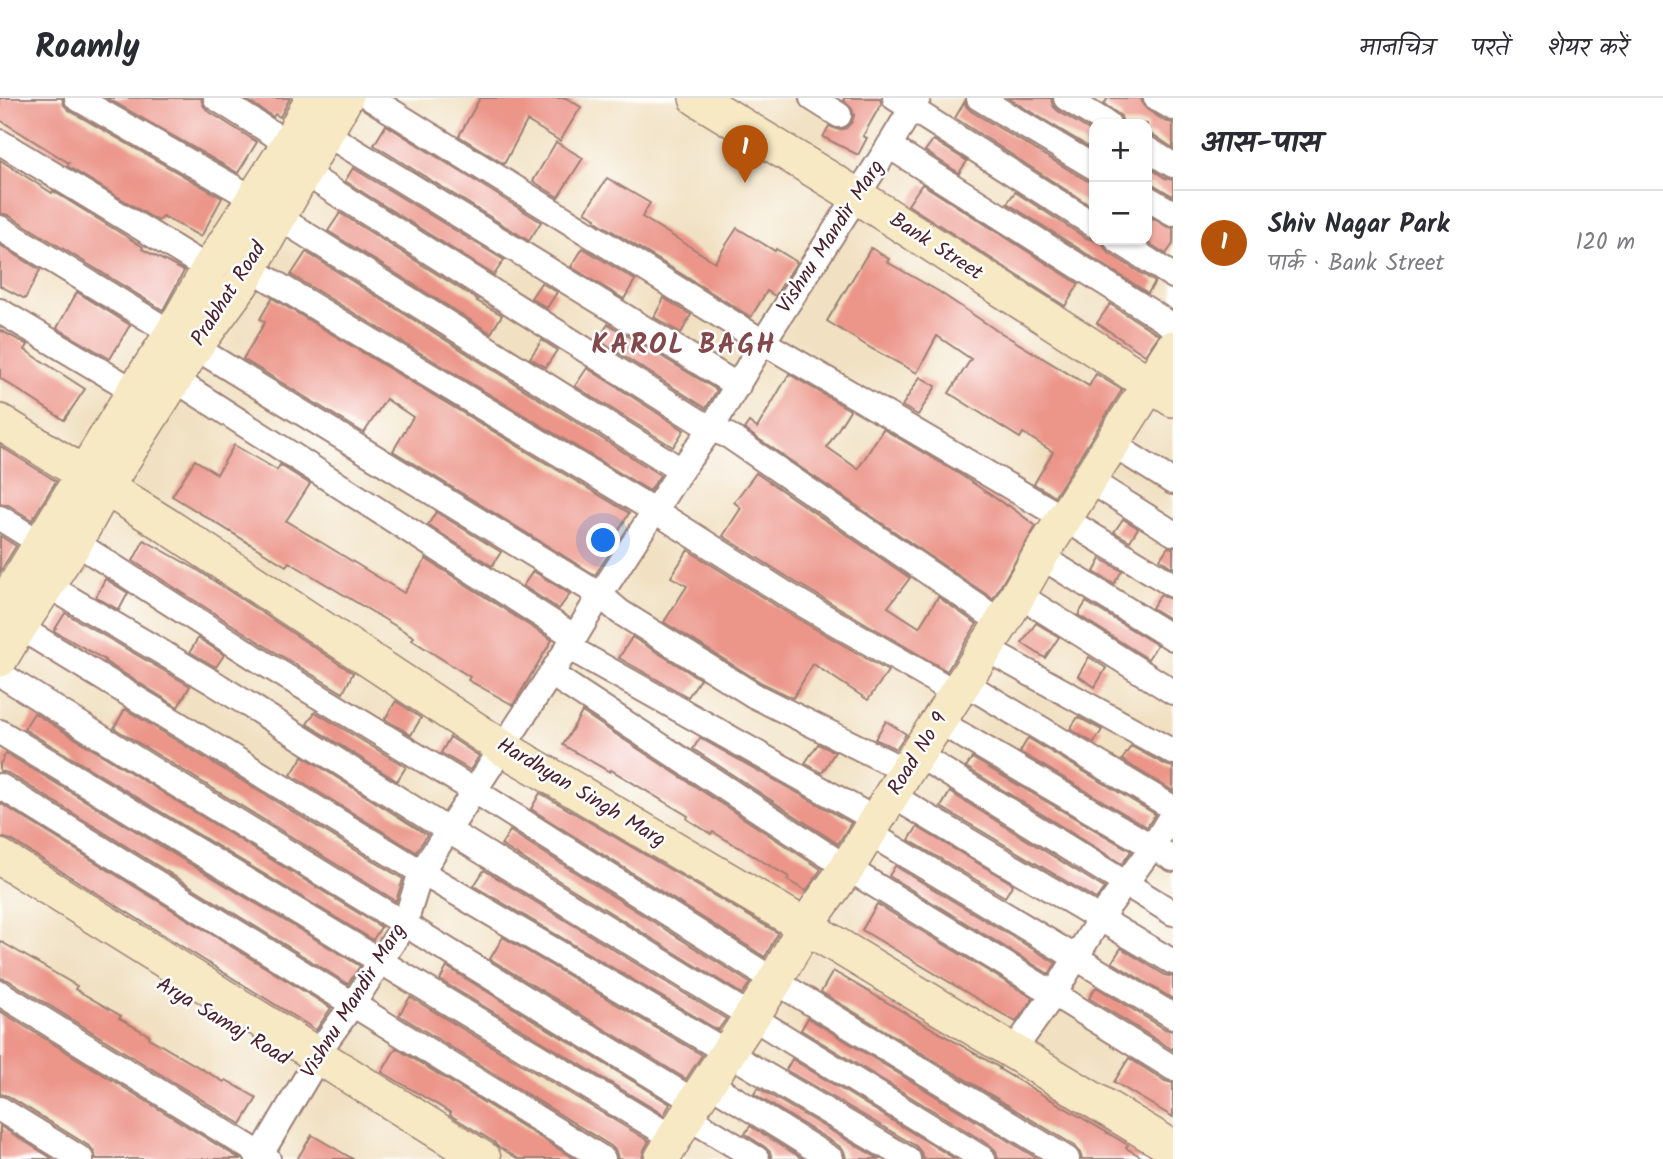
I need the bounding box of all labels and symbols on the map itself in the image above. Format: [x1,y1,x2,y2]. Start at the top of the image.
pin: 1 [722,125,768,183]
street label: Vishnu Mandir Marg [769,153,893,321]
street label: Bank Street [883,204,990,290]
street label: Prabhat Road [183,235,276,353]
district label: KAROL BAGH [592,323,776,368]
your location [586,523,620,557]
street label: Road No 9 [879,706,957,802]
street label: Hardhyan Singh Marg [490,729,672,857]
street label: Vishnu Mandir Marg [293,917,415,1085]
street label: Arya Samaj Road [150,969,297,1075]

